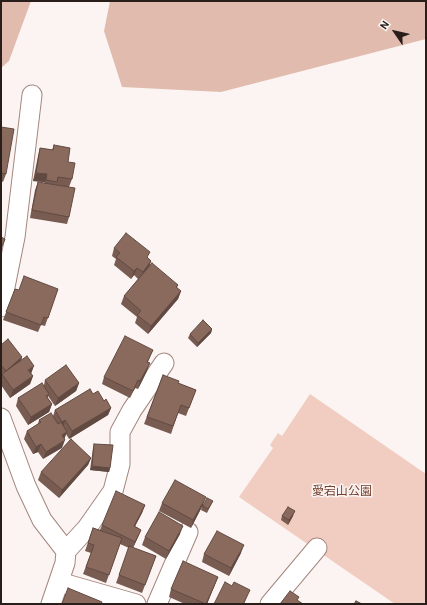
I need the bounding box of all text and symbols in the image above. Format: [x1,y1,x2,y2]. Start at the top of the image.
north arrow [375,12,415,52]
text: N [377,18,392,32]
park label: 愛宕山公園 [312,485,372,499]

